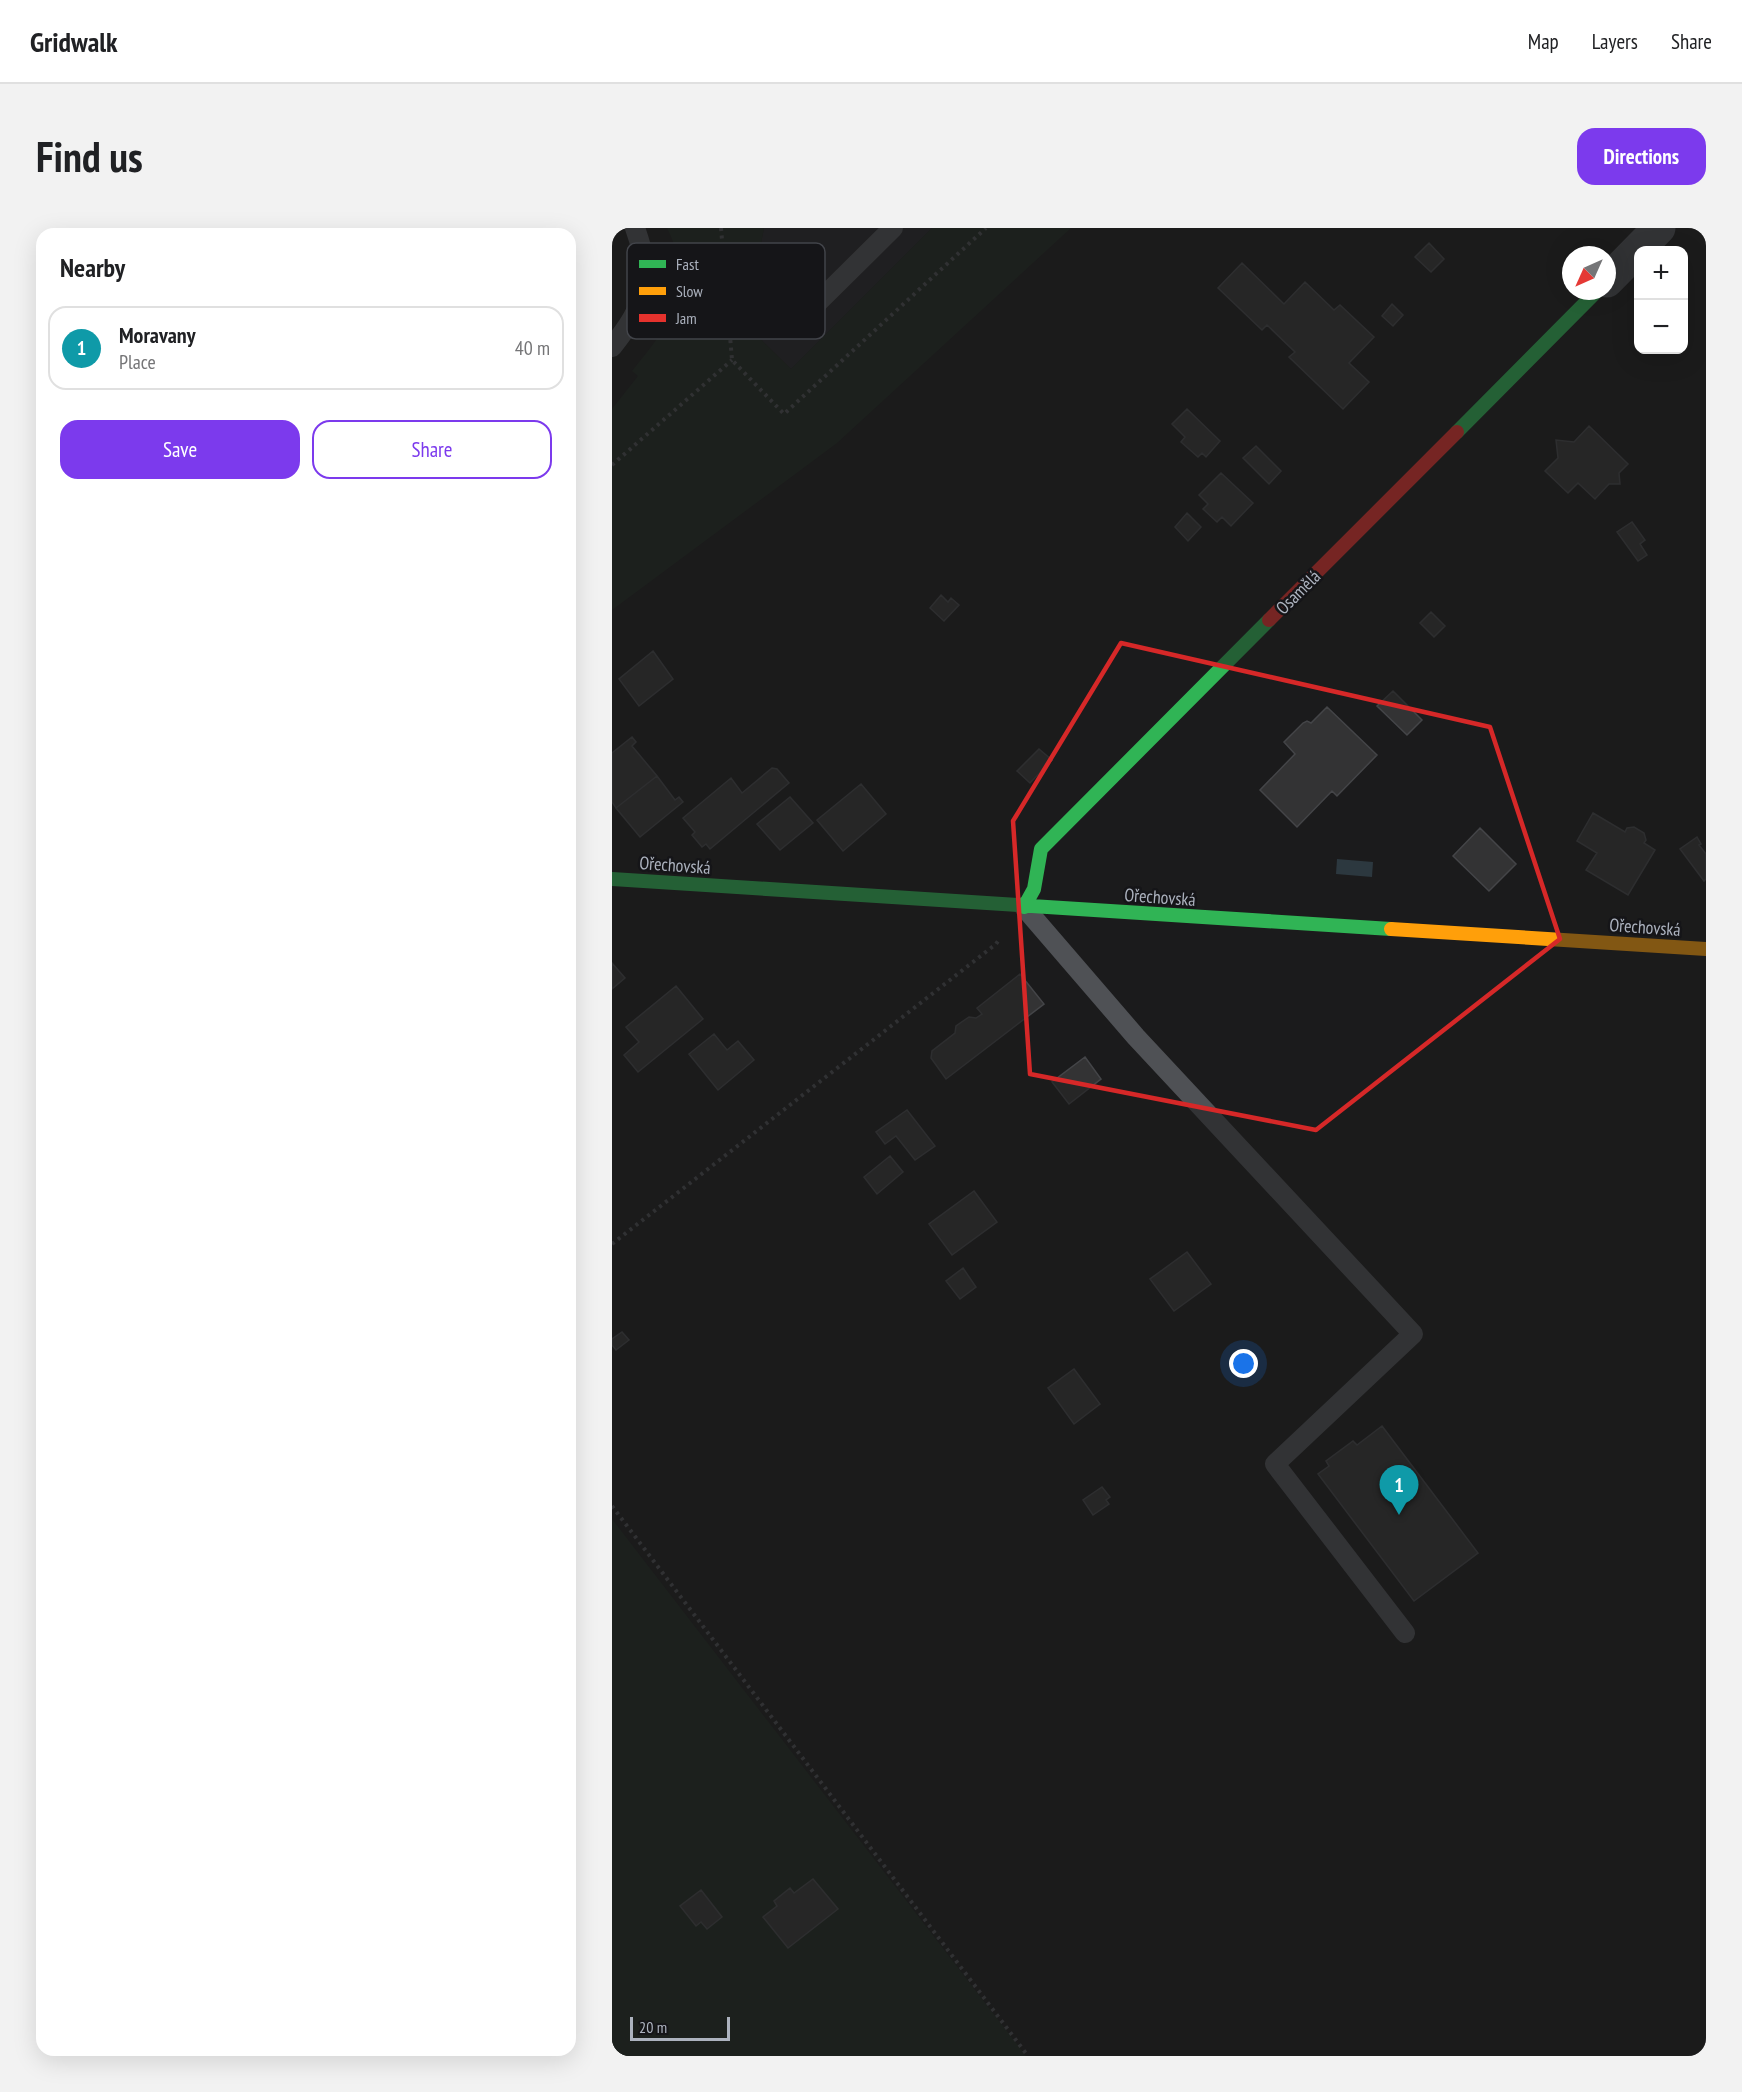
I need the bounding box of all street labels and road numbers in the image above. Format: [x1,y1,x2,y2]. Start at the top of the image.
street label: Osamělá [1271,565,1325,619]
street label: Ořechovská [639,851,711,879]
street label: Ořechovská [1124,883,1196,911]
street label: Ořechovská [1609,913,1681,941]

